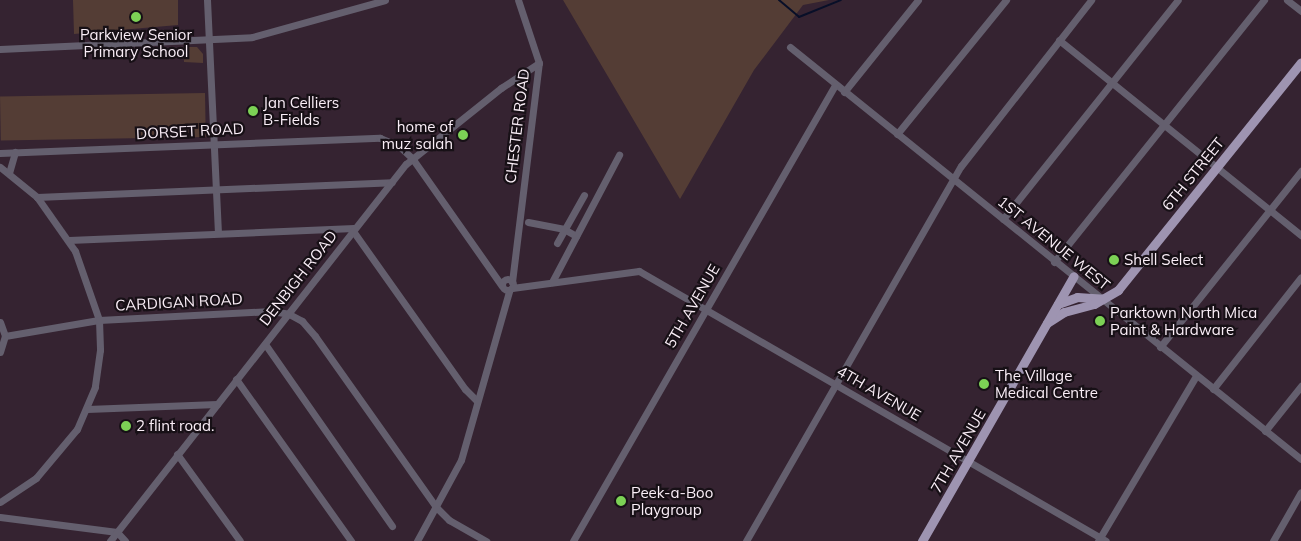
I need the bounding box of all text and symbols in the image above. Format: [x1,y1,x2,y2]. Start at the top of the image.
marker: Parkview Senior Primary School [130,11,142,23]
place label: Parkview Senior Primary School [80,25,192,60]
street label: CHESTER ROAD [501,68,533,184]
place label: Jan Celliers B-Fields [263,93,339,128]
marker: Jan Celliers B-Fields [247,105,259,117]
place label: home of muz salah [382,117,453,152]
street label: DORSET ROAD [136,119,244,143]
marker: home of muz salah [457,129,469,141]
street label: 6TH STREET [1158,134,1228,214]
street label: 1ST AVENUE WEST [994,192,1114,294]
street label: DENBIGH ROAD [255,227,341,329]
place label: Shell Select [1124,251,1203,269]
marker: Shell Select [1108,254,1120,266]
street label: 5TH AVENUE [661,261,723,351]
street label: CARDIGAN ROAD [115,290,243,314]
place label: Parktown North Mica Paint & Hardware [1110,303,1257,338]
marker: Parktown North Mica Paint & Hardware [1094,315,1106,327]
street label: 4TH AVENUE [834,362,924,424]
place label: The Village Medical Centre [995,366,1098,401]
marker: The Village Medical Centre [977,377,991,391]
street label: 7TH AVENUE [927,406,989,496]
place label: 2 flint road. [136,417,214,435]
marker: 2 flint road. [120,420,132,432]
place label: Peek-a-Boo Playgroup [631,483,713,518]
marker: Peek-a-Boo Playgroup [615,495,627,507]

